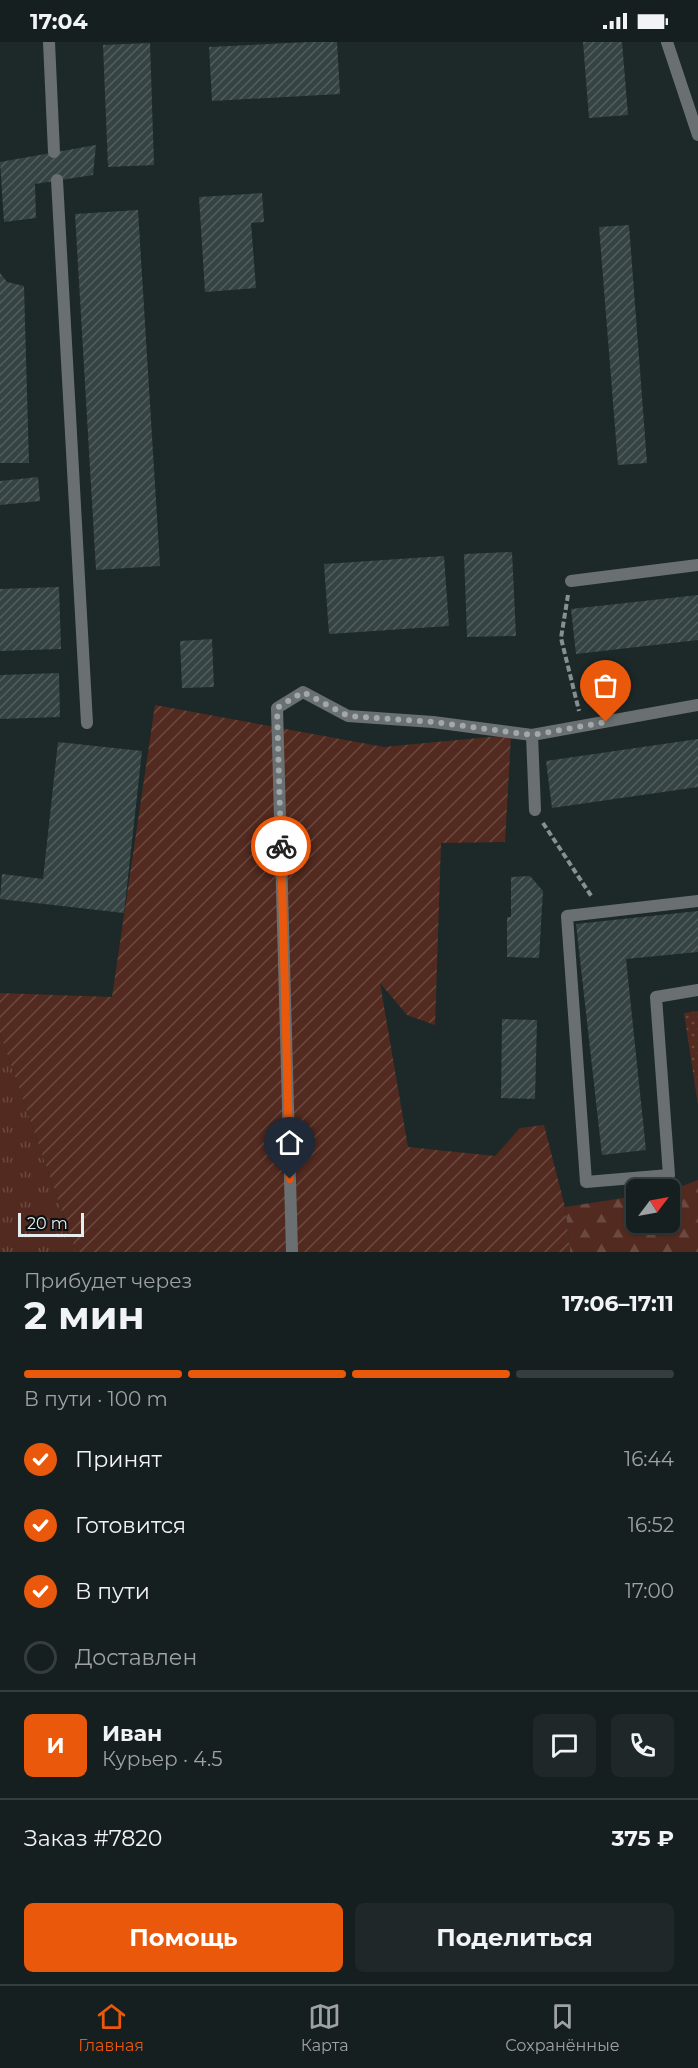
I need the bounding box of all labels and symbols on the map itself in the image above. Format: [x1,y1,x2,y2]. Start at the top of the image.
pin [580,660,631,722]
courier [251,816,311,876]
pin [264,1117,315,1179]
north arrow [626,1179,680,1233]
scale bar [18,1210,84,1238]

